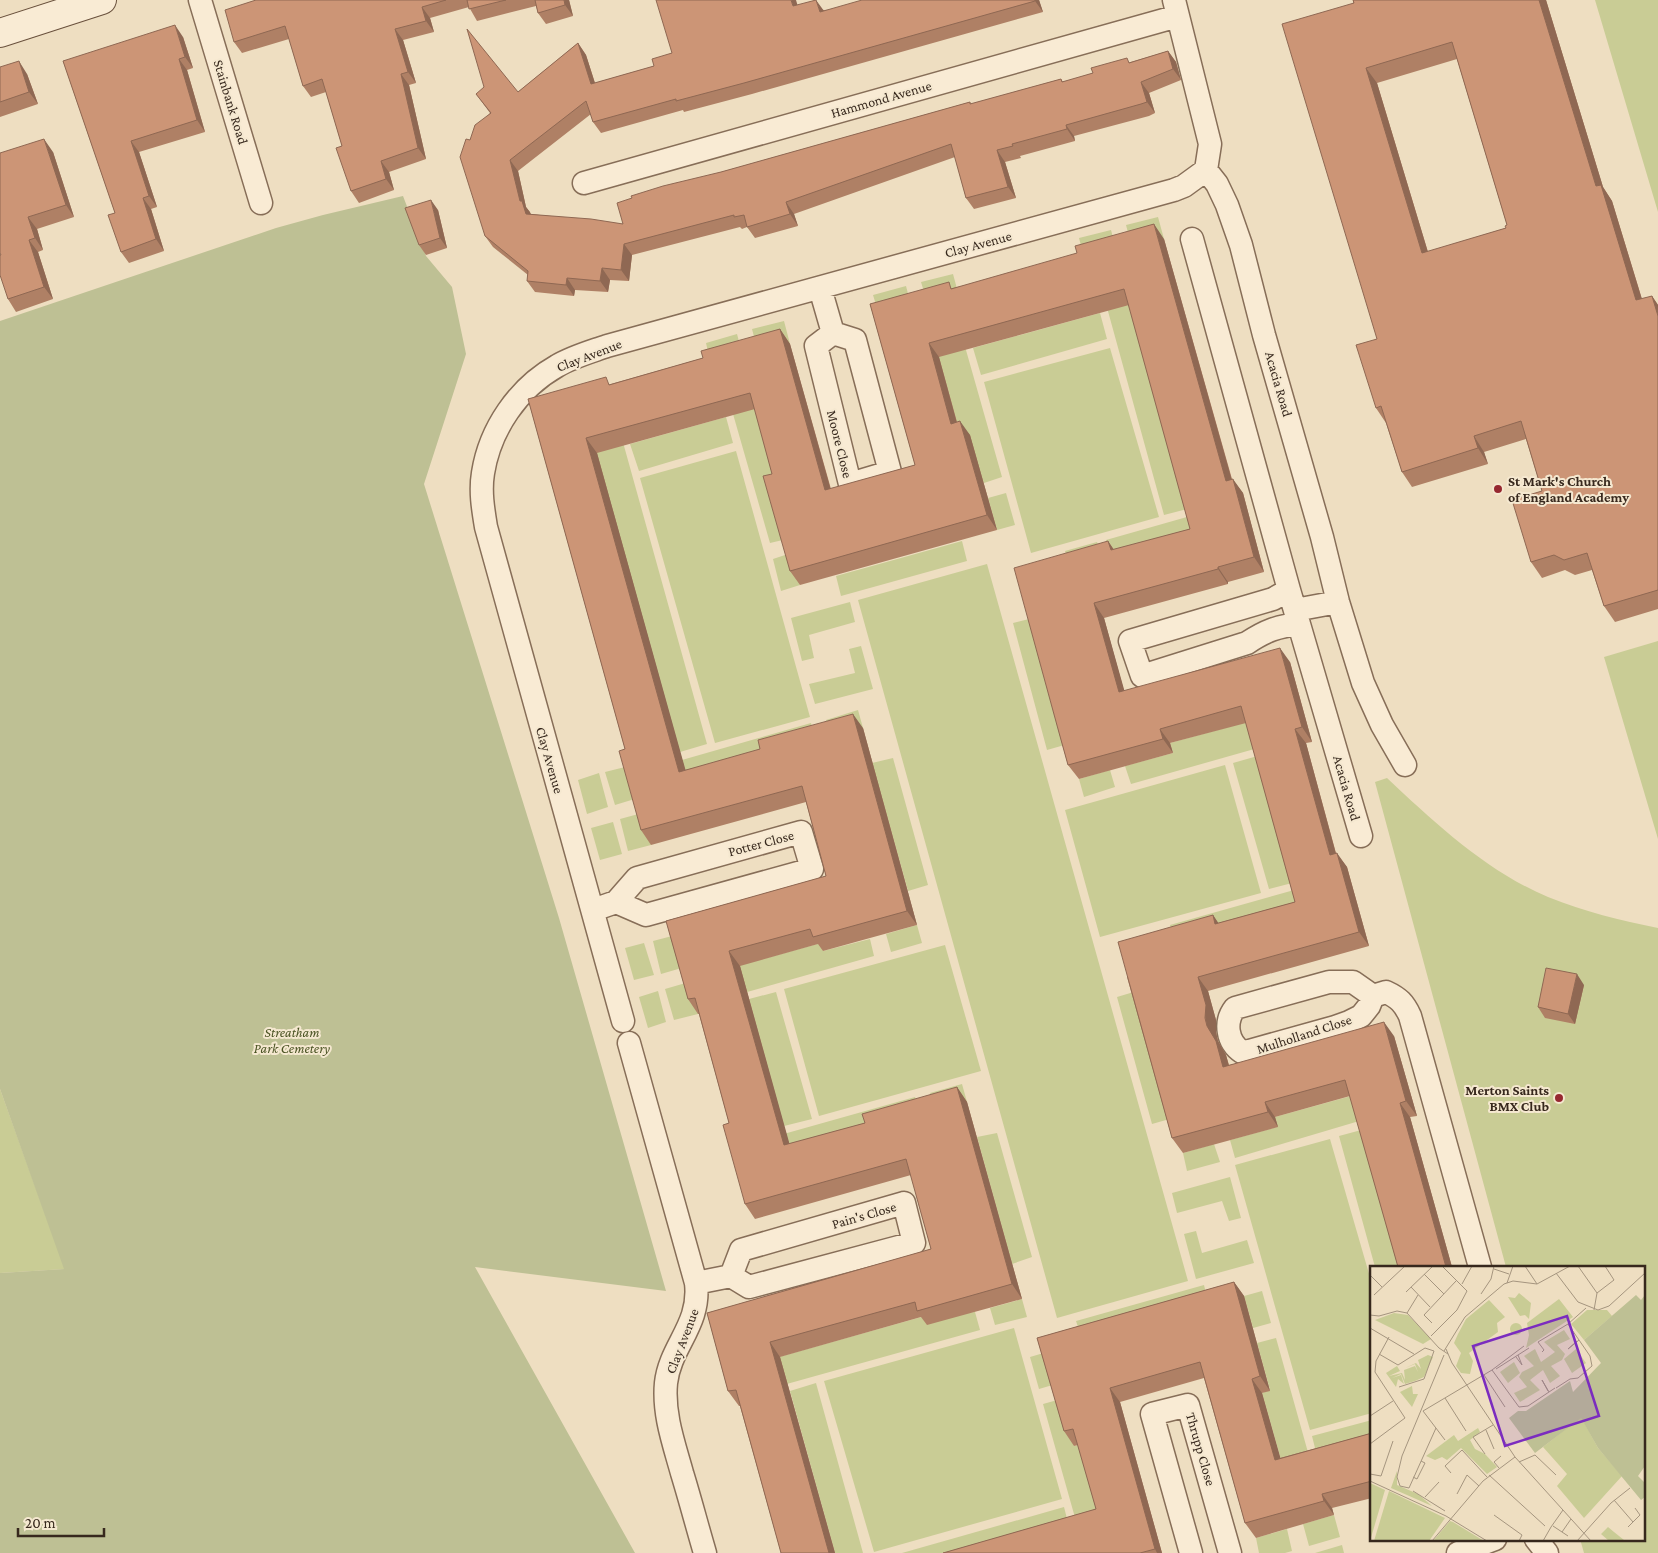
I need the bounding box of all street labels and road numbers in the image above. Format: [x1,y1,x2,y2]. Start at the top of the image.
street label: Stainbank Road [211,58,252,147]
street label: Hammond Avenue [829,77,933,121]
street label: Clay Avenue [943,227,1013,261]
street label: Clay Avenue [554,335,624,375]
street label: Acacia Road [1262,349,1296,419]
street label: Moore Close [824,408,856,480]
street label: Clay Avenue [533,725,567,795]
street label: Acacia Road [1330,753,1364,823]
street label: Potter Close [726,827,796,859]
street label: Mulholland Close [1254,1011,1354,1057]
street label: Pain's Close [830,1198,898,1232]
street label: Clay Avenue [662,1306,702,1376]
street label: Thrupp Close [1183,1411,1219,1487]

